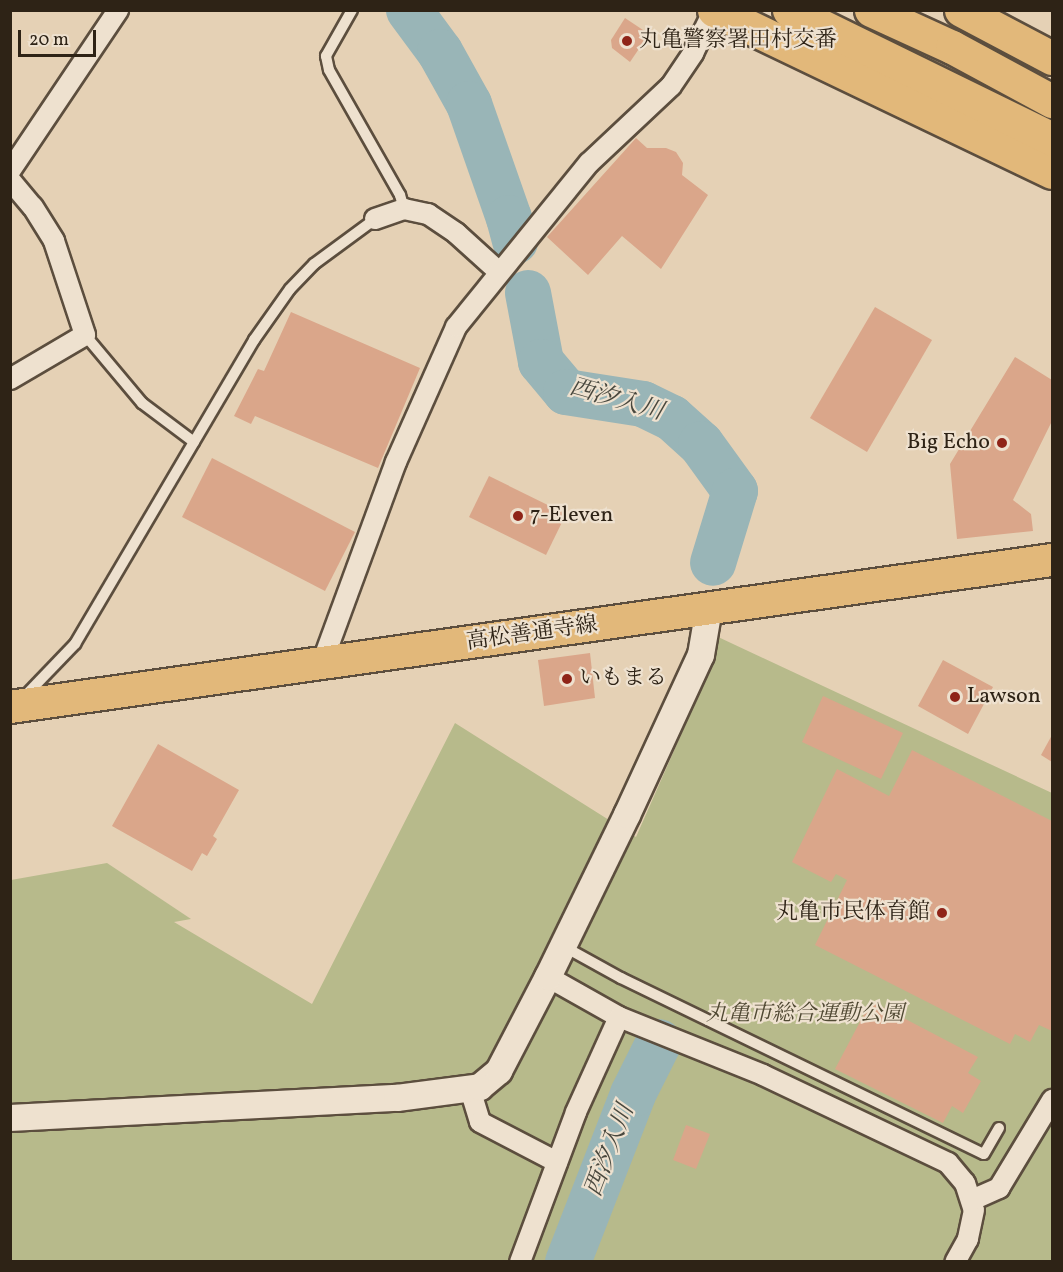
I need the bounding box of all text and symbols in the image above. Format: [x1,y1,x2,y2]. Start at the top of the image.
scale bar [21,18,99,56]
text: 20 m [29,28,69,53]
place label: 丸亀警察署田村交番 [639,28,837,54]
marker: 丸亀警察署田村交番 [620,34,634,48]
water label: 西汐入川 [566,374,666,428]
place label: Big Echo [907,430,990,456]
marker: Big Echo [995,436,1009,450]
place label: 7-Eleven [530,503,613,529]
marker: 7-Eleven [511,509,525,523]
street label: 高松善通寺線 [465,612,599,656]
place label: いもまる [579,666,667,692]
marker: いもまる [560,672,574,686]
place label: Lawson [967,684,1041,710]
marker: Lawson [948,690,962,704]
place label: 丸亀市民体育館 [776,900,930,926]
marker: 丸亀市民体育館 [935,906,949,920]
park label: 丸亀市総合運動公園 [706,1002,904,1028]
water label: 西汐入川 [580,1101,642,1201]

